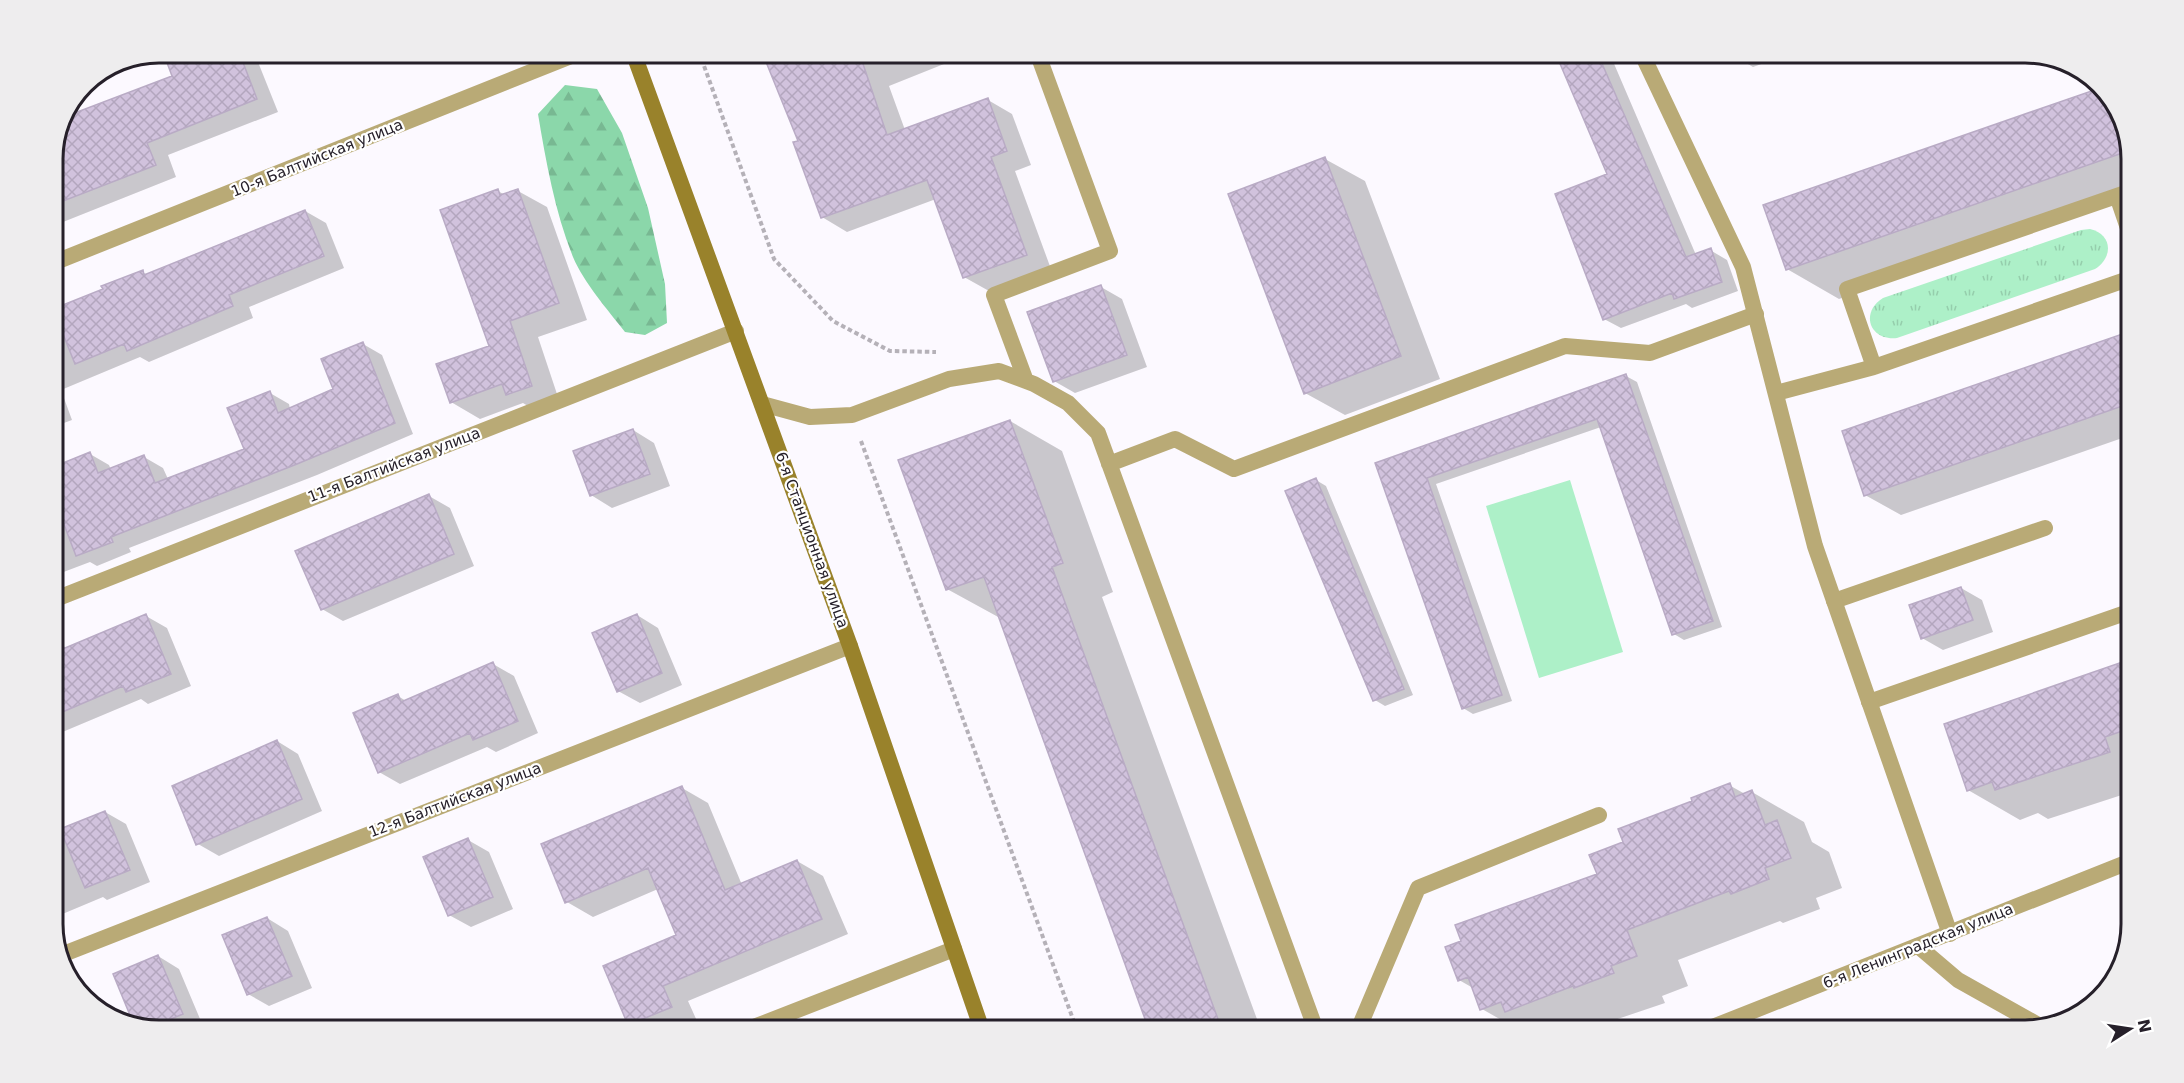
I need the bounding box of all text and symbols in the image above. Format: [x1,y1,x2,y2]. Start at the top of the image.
street label: 10-я Балтийская улица [229,115,405,201]
street label: 11-я Балтийская улица [305,424,483,506]
street label: 6-я Станционная улица [772,449,852,631]
street label: 12-я Балтийская улица [366,759,544,841]
street label: 6-я Ленинградская улица [1820,900,2016,992]
north arrow [2100,999,2160,1059]
text: N [2133,1017,2155,1035]

